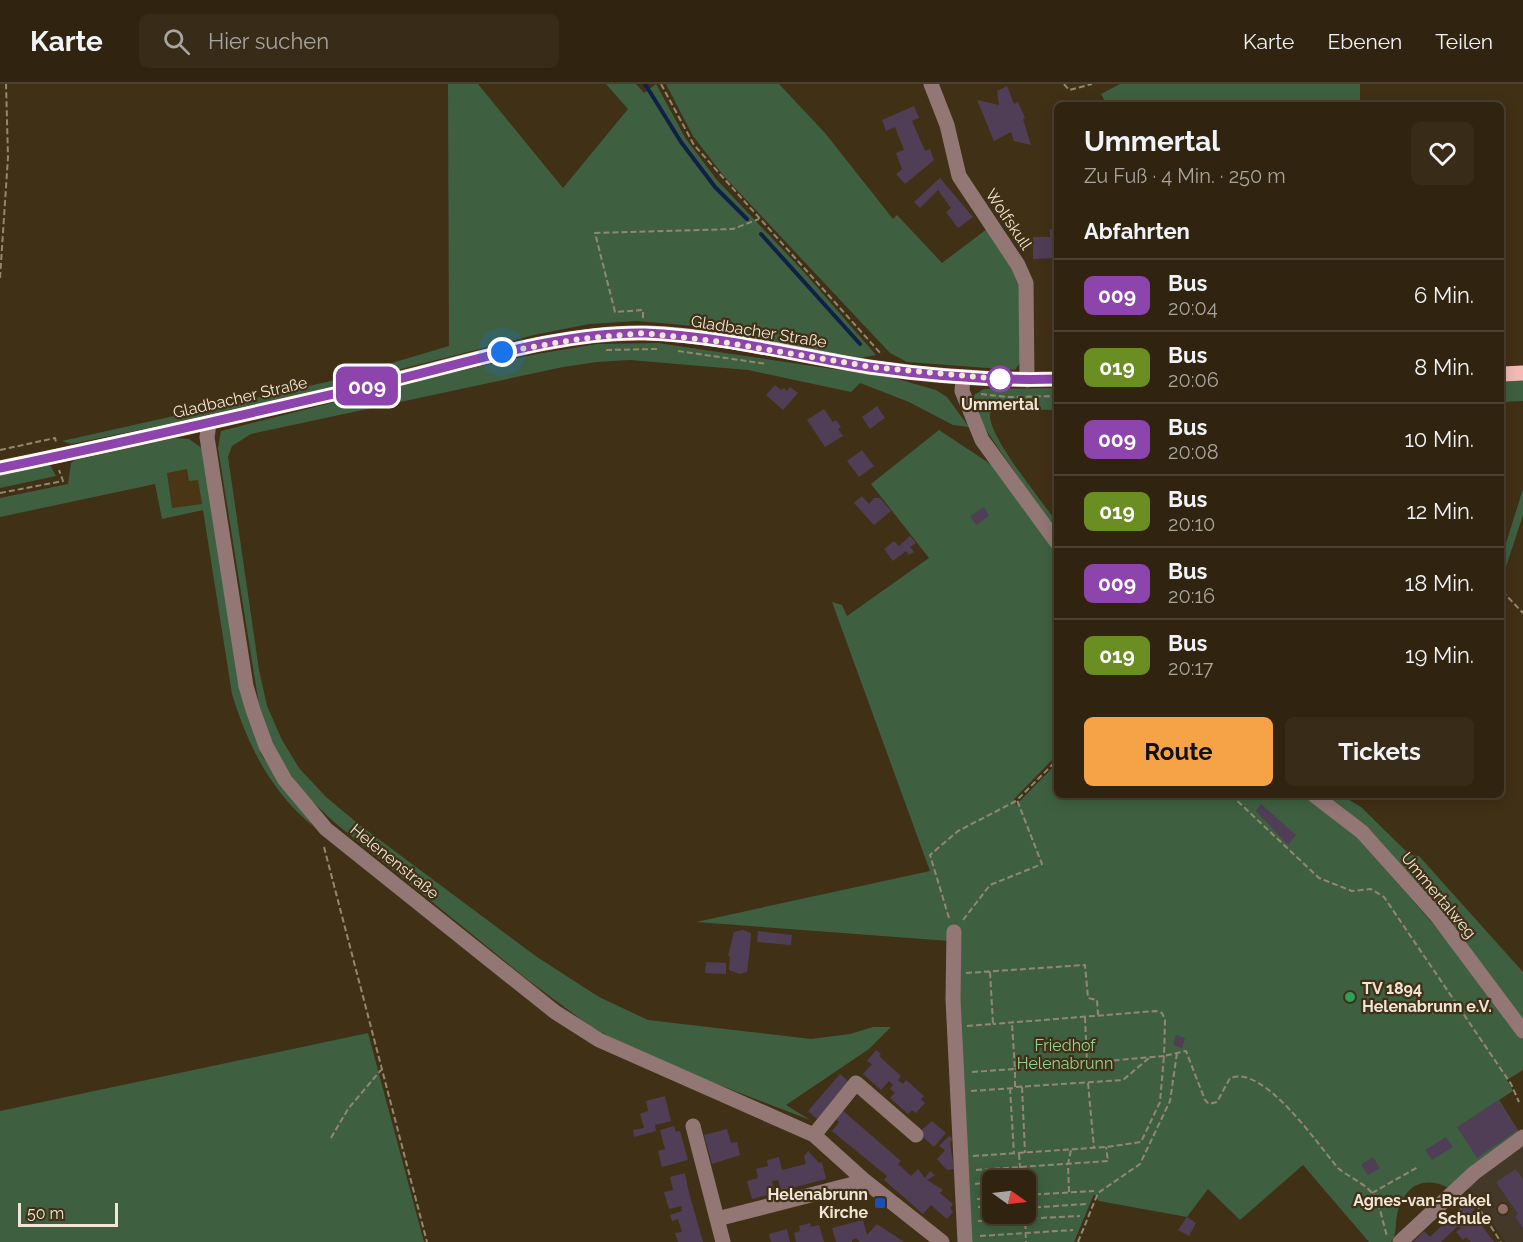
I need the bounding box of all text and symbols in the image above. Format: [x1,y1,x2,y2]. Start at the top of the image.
search box [139,14,559,68]
text: Karte [30,25,103,58]
icon: search [160,25,193,58]
text: Hier suchen [208,28,329,54]
text: Karte [1243,29,1294,54]
text: Ebenen [1327,29,1402,54]
text: Teilen [1435,29,1493,54]
button: heart [1411,122,1474,185]
text: Ummertal [1084,125,1220,158]
text: Zu Fuß · 4 Min. · 250 m [1084,164,1286,188]
street label: Wolfskull [981,185,1036,254]
text: Abfahrten [1084,218,1190,244]
text: Bus [1168,270,1207,296]
text: 6 Min. [1414,282,1474,308]
text: 009 [1098,283,1136,308]
text: 20:04 [1168,296,1218,320]
street label: Gladbacher Straße [690,311,828,352]
your location [487,337,517,367]
text: Bus [1168,342,1207,368]
text: 8 Min. [1414,354,1474,380]
text: 019 [1099,355,1135,380]
line badge: 009 [332,366,401,406]
marker: Ummertal [987,366,1013,392]
text: 20:06 [1168,368,1219,392]
street label: Gladbacher Straße [171,373,309,422]
text: 009 [348,374,386,399]
place label: Ummertal [961,395,1040,414]
text: Bus [1168,414,1207,440]
text: 10 Min. [1404,426,1474,452]
text: 009 [1098,427,1136,452]
text: 20:08 [1168,440,1219,464]
text: Bus [1168,486,1207,512]
text: 12 Min. [1406,498,1474,524]
text: 019 [1099,499,1135,524]
text: 20:10 [1168,512,1215,536]
text: Bus [1168,558,1207,584]
text: 18 Min. [1405,570,1474,596]
text: 009 [1098,571,1136,596]
text: 20:16 [1168,584,1215,608]
text: Bus [1168,630,1207,656]
text: 19 Min. [1405,642,1474,668]
text: 019 [1099,643,1135,668]
text: 20:17 [1168,656,1214,680]
button: Route [1084,717,1273,786]
button: Tickets [1285,717,1474,786]
street label: Helenenstraße [347,820,443,903]
street label: Ummertalweg [1397,848,1480,942]
place label: TV 1894 Helenabrunn e.V. [1362,979,1492,1016]
marker: TV 1894 Helenabrunn e.V. [1343,990,1357,1004]
park label: Friedhof Helenabrunn [1017,1036,1113,1073]
north arrow [982,1170,1036,1224]
map controls [982,1170,1036,1224]
place label: Helenabrunn Kirche [768,1185,868,1222]
place label: Agnes-van-Brakel Schule [1353,1191,1492,1228]
marker: Helenabrunn Kirche [873,1196,887,1210]
scale bar [18,1200,118,1228]
marker: Agnes-van-Brakel Schule [1496,1202,1510,1216]
text: 50 m [27,1204,64,1223]

